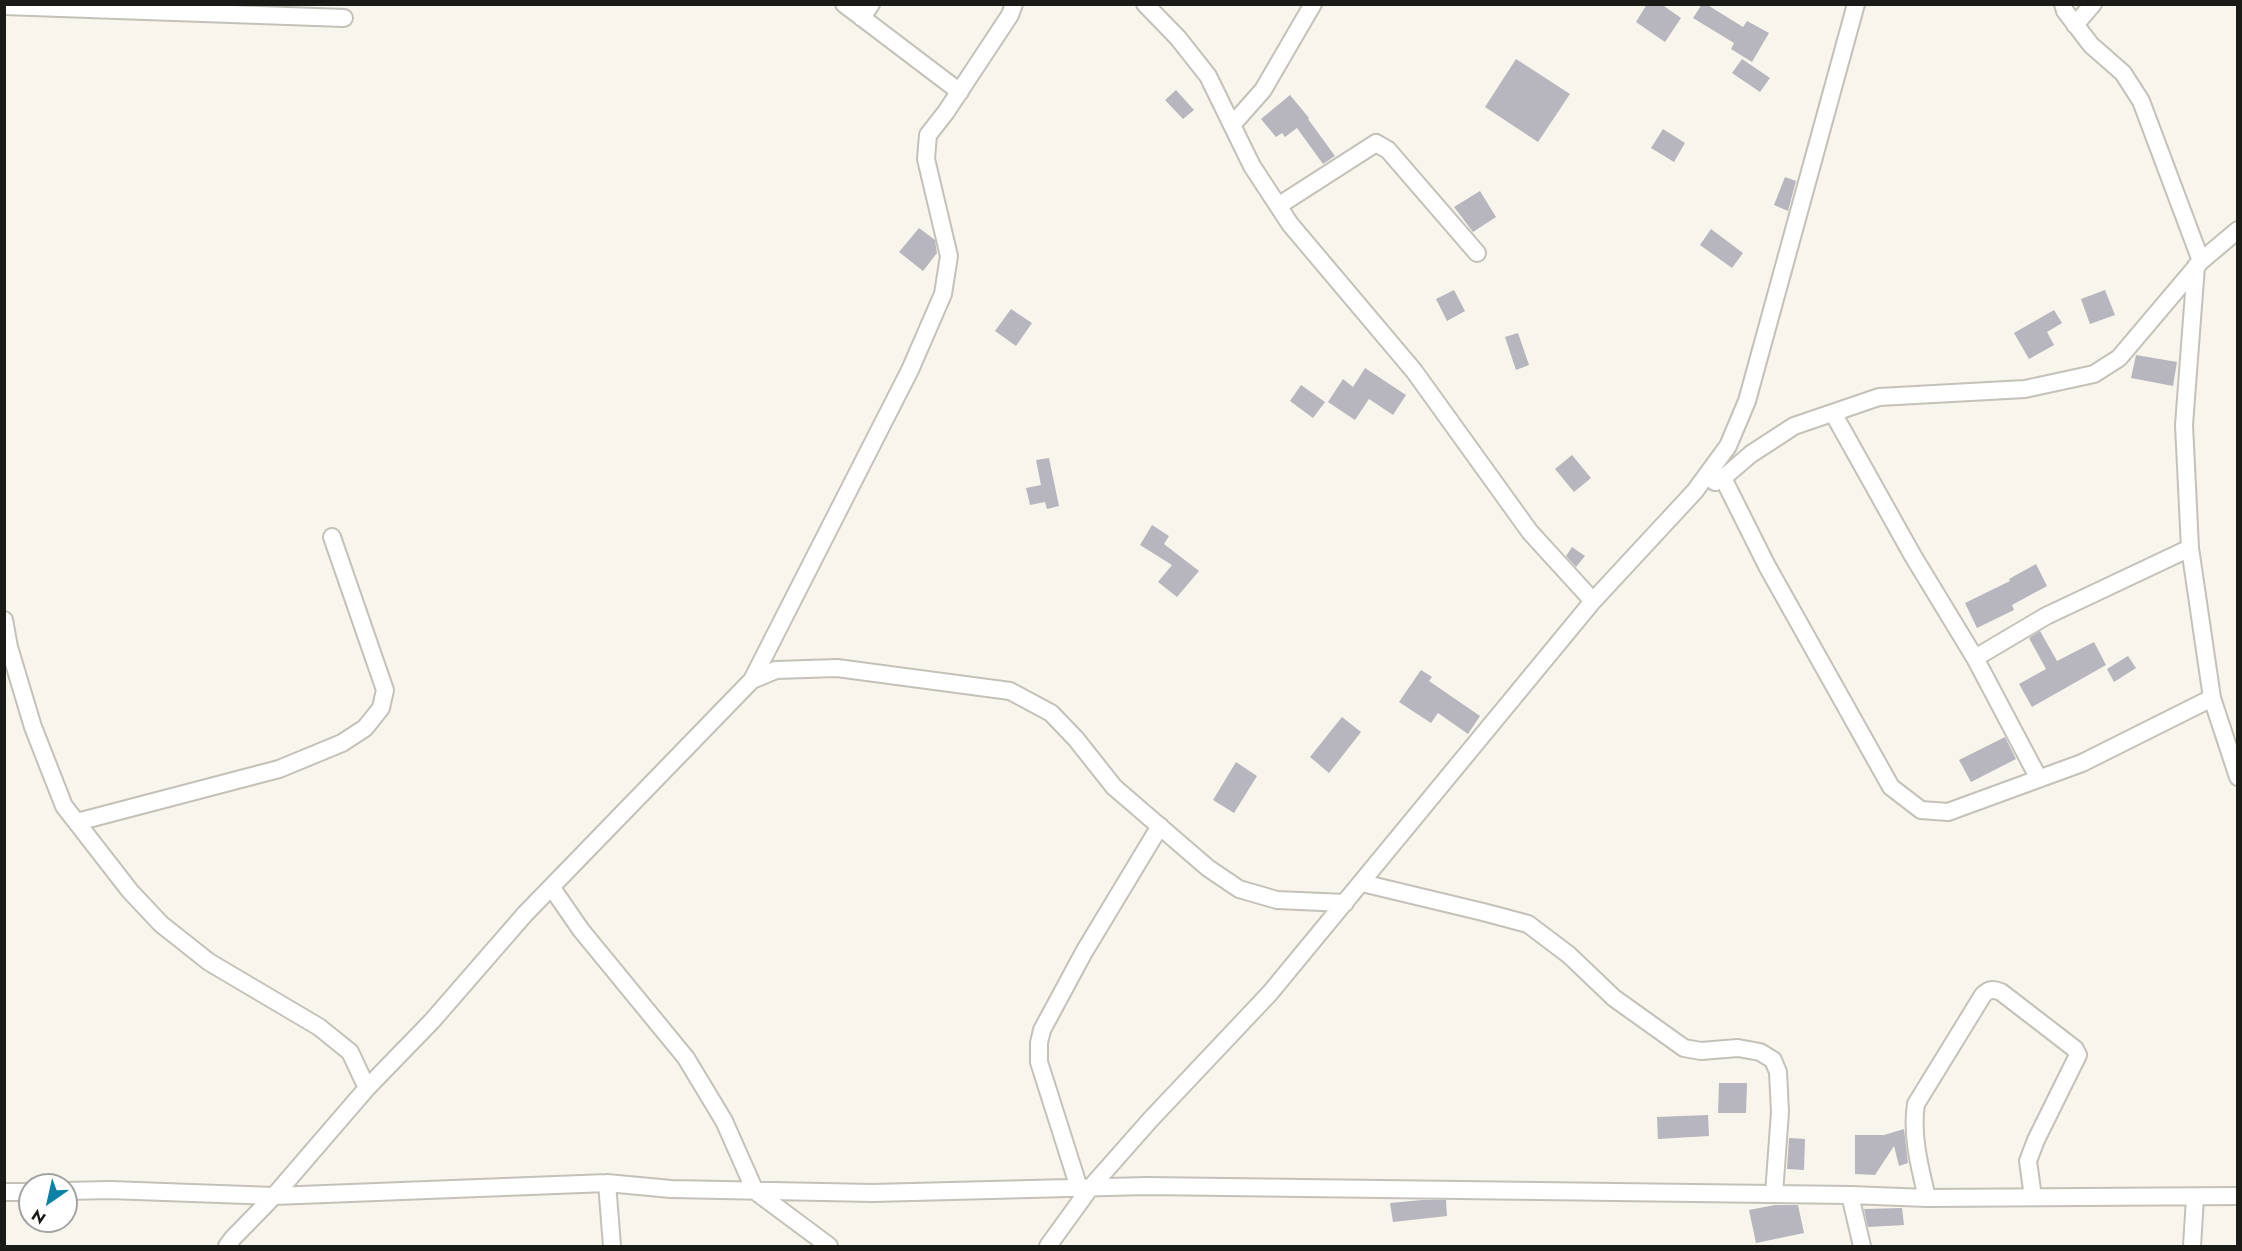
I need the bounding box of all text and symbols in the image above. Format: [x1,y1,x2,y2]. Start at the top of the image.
north arrow [18,1173,78,1233]
text: N [27,1204,50,1230]

